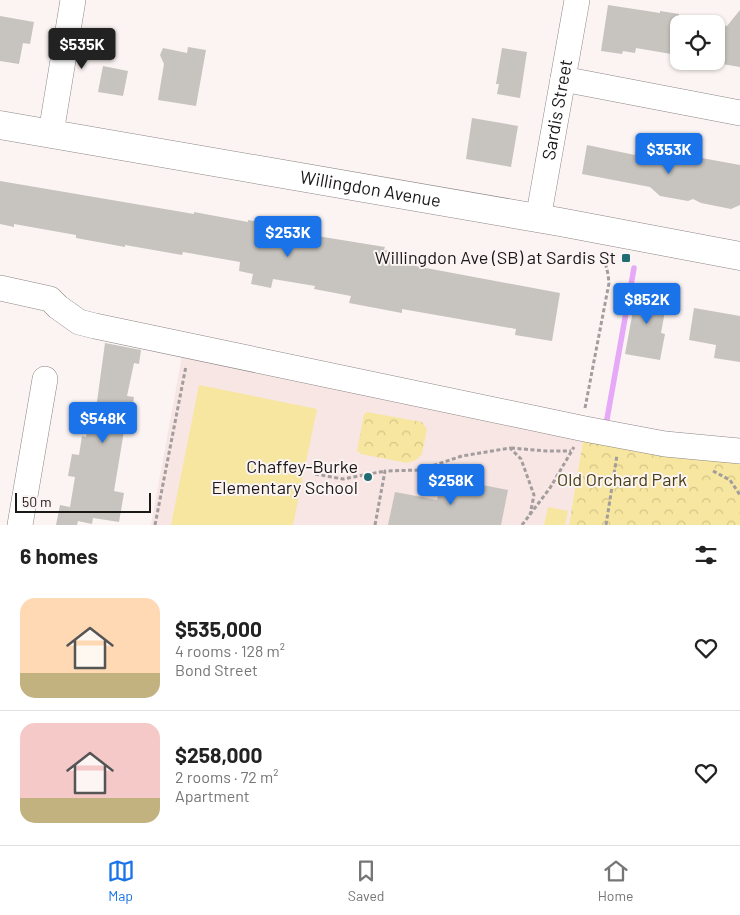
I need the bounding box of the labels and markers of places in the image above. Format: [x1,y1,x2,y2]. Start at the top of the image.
pin: $535K [47,28,117,70]
pin: $353K [634,132,704,175]
pin: $253K [253,216,323,258]
place label: Willingdon Ave (SB) at Sardis St [375,246,616,268]
marker: Willingdon Ave (SB) at Sardis St [620,252,632,264]
pin: $852K [612,282,682,325]
pin: $548K [68,402,138,444]
place label: Chaffey-Burke Elementary School [211,455,358,498]
pin: $258K [416,464,486,506]
marker: Chaffey-Burke Elementary School [362,471,374,483]

